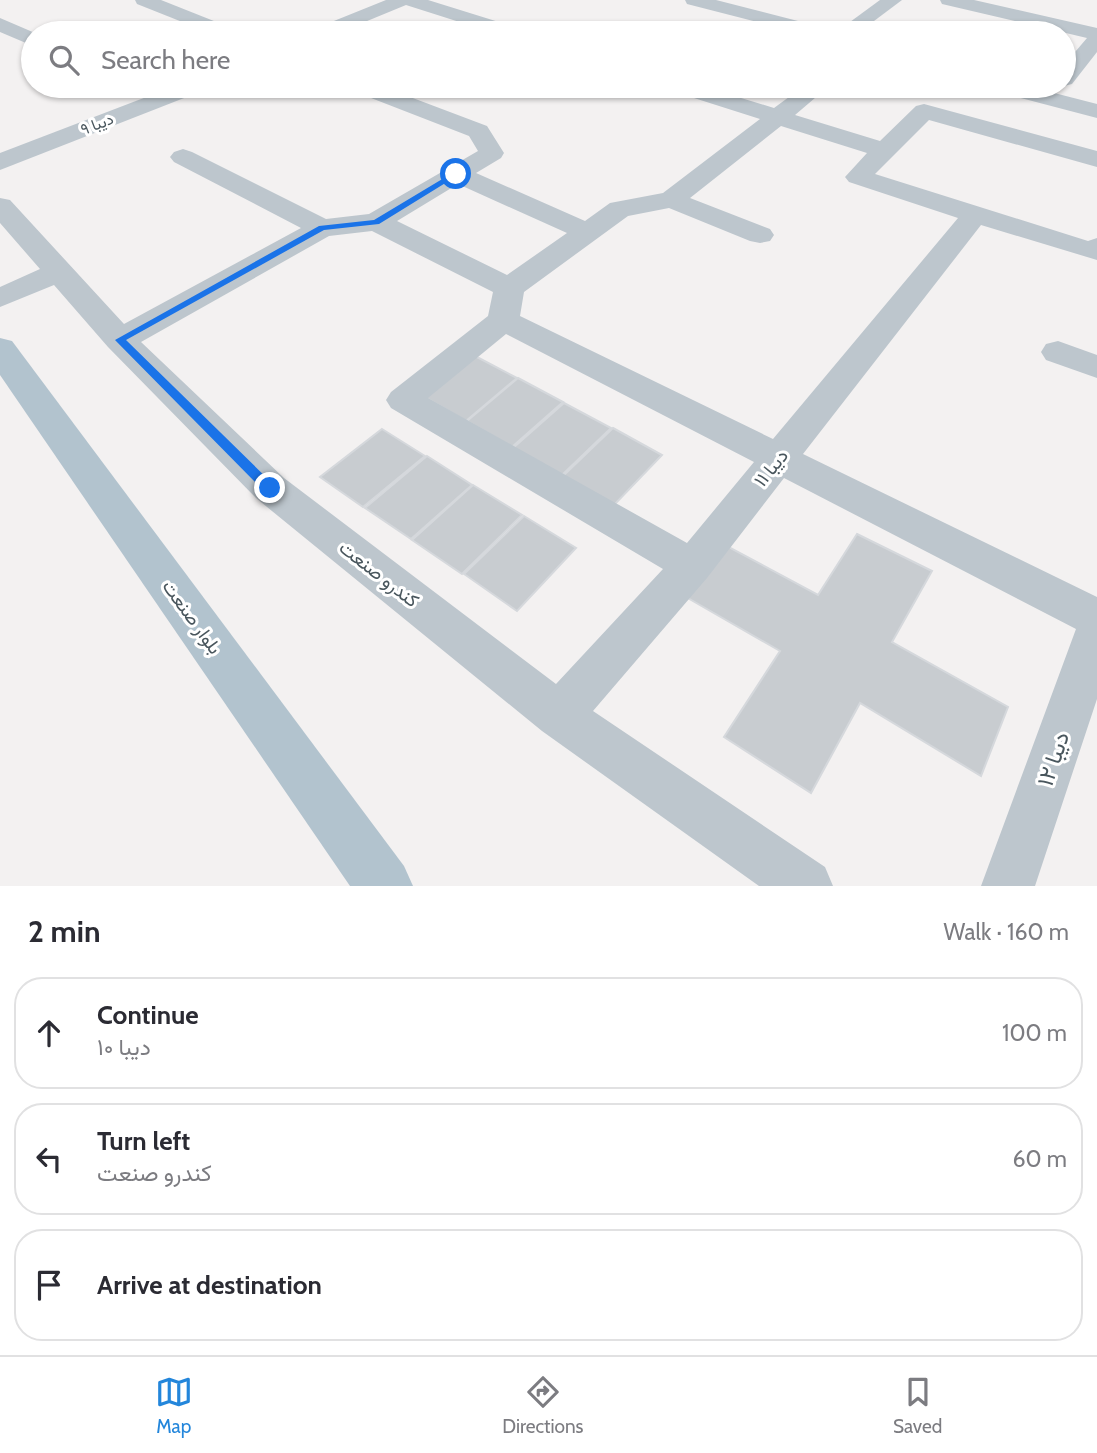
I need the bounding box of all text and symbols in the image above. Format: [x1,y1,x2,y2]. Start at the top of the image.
search box [21,21,1076,98]
icon: search [45,41,83,79]
text: Search here [101,44,230,76]
street label: دیبا ۹ [78,109,116,139]
route start [440,158,471,189]
street label: دیبا ۱۱ [749,445,793,491]
route end [254,472,285,503]
street label: کندرو صنعت [335,536,423,612]
street label: بلوار صنعت [157,575,227,659]
street label: دیبا ۱۲ [1031,728,1075,790]
text: 2 min [28,913,100,950]
text: Walk · 160 m [944,918,1069,946]
text: Continue [97,999,199,1031]
icon: ahead [30,1014,68,1052]
text: 100 m [1002,1019,1067,1047]
text: دیبا ۱۰ [97,1033,151,1061]
text: Turn left [97,1125,190,1157]
icon: left [30,1140,68,1178]
text: 60 m [1013,1145,1067,1173]
text: کندرو صنعت [97,1159,212,1187]
icon: arrive [30,1266,68,1304]
text: Arrive at destination [97,1269,322,1301]
tab: Map [155,1373,193,1438]
tab: Directions [502,1373,583,1438]
tab: Saved [893,1373,942,1438]

